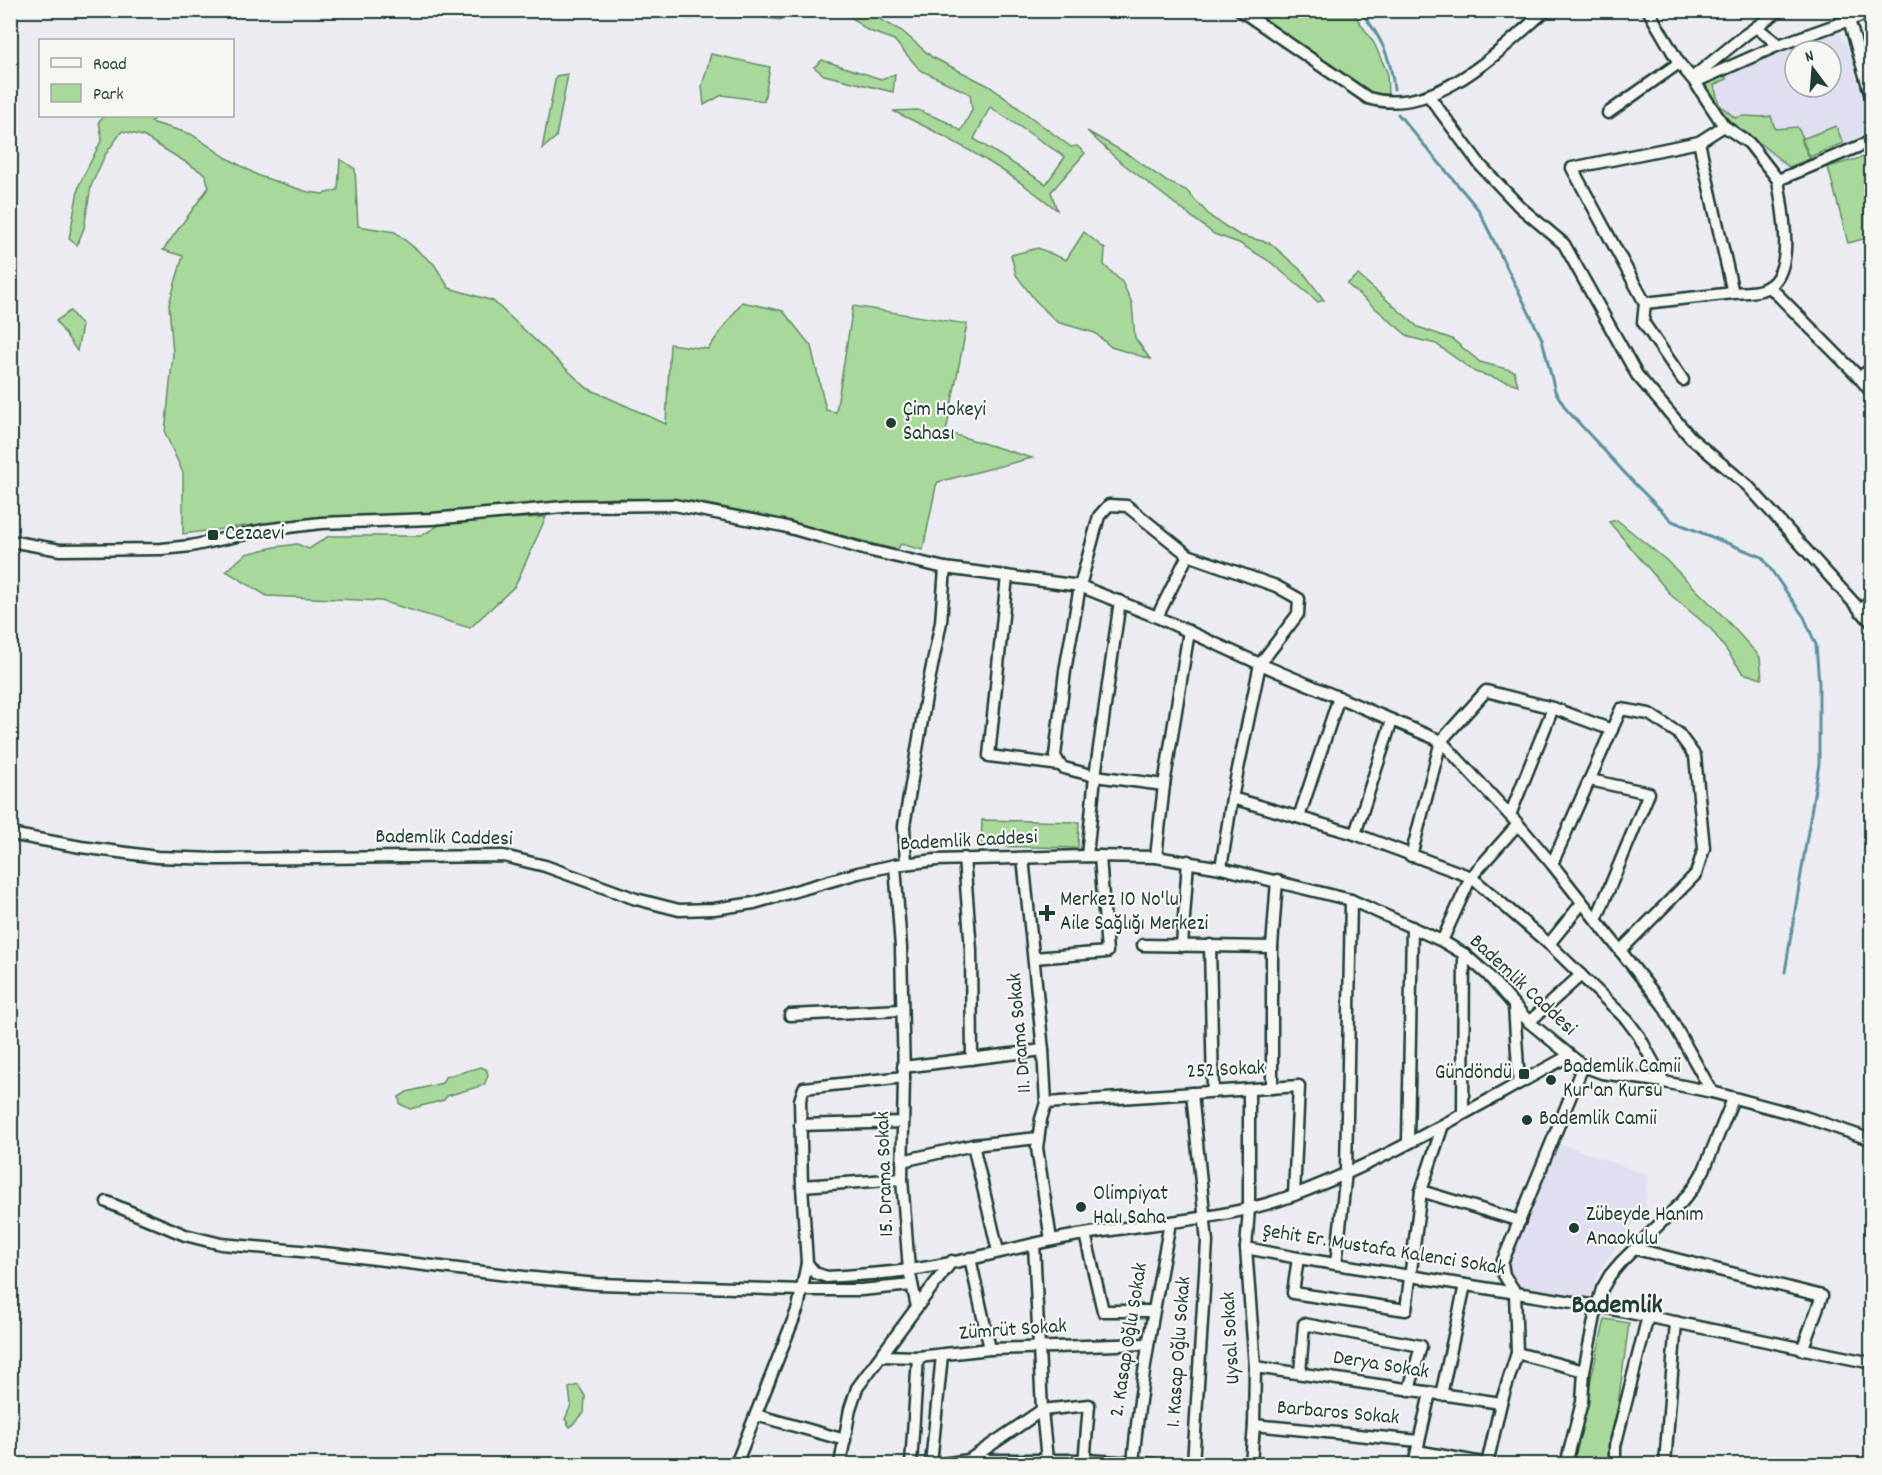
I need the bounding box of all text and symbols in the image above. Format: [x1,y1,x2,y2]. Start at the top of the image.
legend [39,39,234,117]
north arrow [1783,39,1843,99]
text: N [1803,45,1817,69]
text: Road [93,53,127,78]
text: Park [93,83,124,108]
place label: Çim Hokeyi Sahası [903,396,986,450]
marker: Çim Hokeyi Sahası [884,416,898,430]
place label: Cezaevi [225,520,284,550]
marker: Cezaevi [206,528,220,542]
street label: Bademlik Caddesi [375,823,513,855]
street label: Bademlik Caddesi [900,823,1039,861]
place label: Merkez 10 No'lu Aile Sağlığı Merkezi [1060,886,1209,940]
marker: Merkez 10 No'lu Aile Sağlığı Merkezi [1038,904,1056,922]
street label: Bademlik Caddesi [1462,928,1583,1044]
street label: 11. Drama Sokak [1001,972,1041,1094]
place label: Bademlik Camii Kur'an Kursu [1563,1053,1681,1107]
street label: 252 Sokak [1186,1054,1266,1088]
place label: Gündöndü [1435,1059,1512,1089]
marker: Gündöndü [1517,1067,1531,1081]
marker: Bademlik Camii Kur'an Kursu [1544,1073,1558,1087]
place label: Bademlik Camii [1539,1105,1657,1135]
street label: 15. Drama Sokak [869,1111,903,1237]
marker: Bademlik Camii [1520,1113,1534,1127]
place label: Olimpiyat Halı Saha [1093,1180,1168,1234]
marker: Olimpiyat Halı Saha [1074,1200,1088,1214]
place label: Zübeyde Hanım Anaokulu [1586,1201,1704,1255]
street label: Şehit Er. Mustafa Kalenci Sokak [1260,1217,1508,1285]
marker: Zübeyde Hanım Anaokulu [1567,1221,1581,1235]
street label: 2. Kasap Oğlu Sokak [1103,1261,1157,1419]
street label: 1. Kasap Oğlu Sokak [1160,1275,1200,1429]
district label: Bademlik [1572,1287,1663,1326]
street label: Uysal Sokak [1215,1291,1249,1385]
street label: Zümrüt Sokak [958,1312,1068,1350]
street label: Derya Sokak [1331,1344,1431,1388]
street label: Barbaros Sokak [1275,1394,1401,1434]

